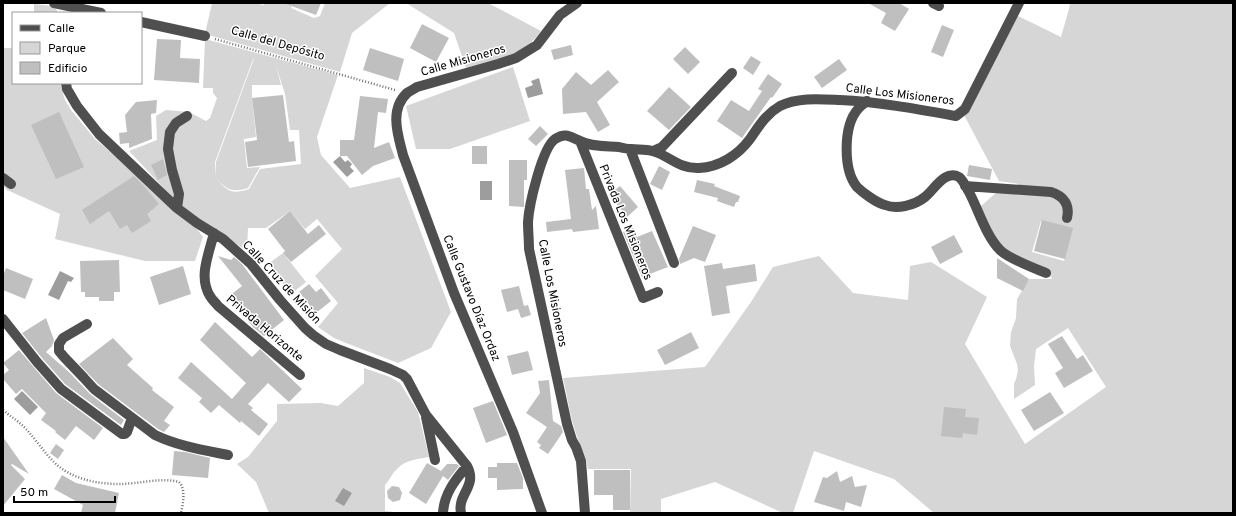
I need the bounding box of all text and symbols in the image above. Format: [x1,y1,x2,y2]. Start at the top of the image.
legend [12,12,142,84]
text: Calle [48,21,75,37]
street label: Calle del Depósito [229,23,327,65]
text: Parque [48,41,86,57]
street label: Calle Misioneros [419,41,508,81]
text: Edificio [48,61,88,77]
street label: Calle Los Misioneros [845,80,955,110]
street label: Privada Los Misioneros [595,162,656,283]
street label: Calle Gustavo Díaz Ordaz [438,233,504,364]
street label: Calle Cruz de Misión [238,238,324,328]
street label: Calle Los Misioneros [534,238,570,348]
street label: Privada Horizonte [222,292,306,366]
scale bar [14,478,115,504]
text: 50 m [20,485,48,501]

